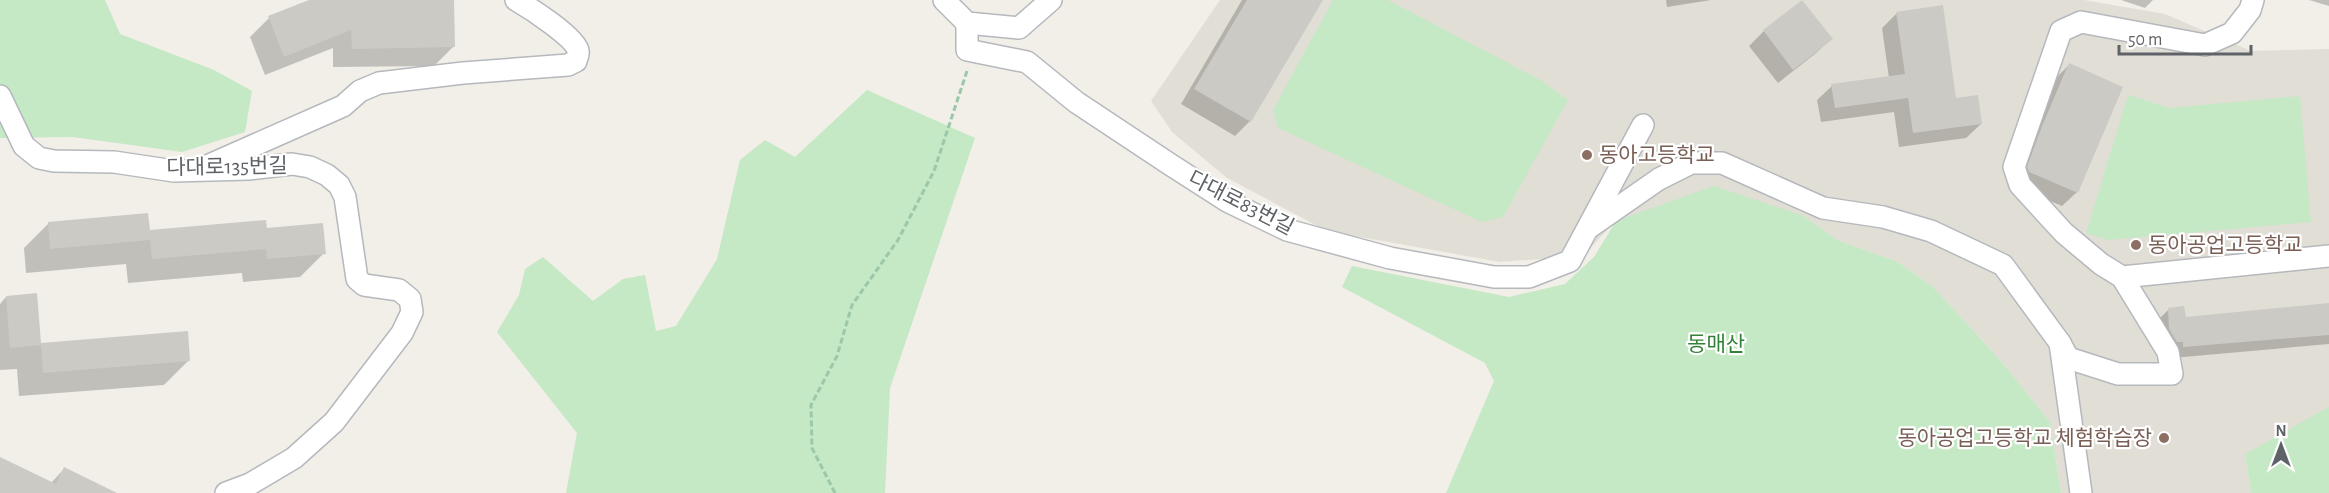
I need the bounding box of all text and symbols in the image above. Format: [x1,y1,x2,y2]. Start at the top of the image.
scale bar [2119,18,2251,56]
text: 50 m [2128,31,2162,49]
place label: 동아고등학교 [1599,144,1715,166]
marker: 동아고등학교 [1580,148,1594,162]
street label: 다대로135번길 [166,154,288,179]
street label: 다대로83번길 [1185,167,1298,239]
place label: 동아공업고등학교 [2148,234,2303,256]
marker: 동아공업고등학교 [2129,238,2143,252]
park label: 동매산 [1687,333,1745,355]
north arrow [2251,415,2311,475]
text: N [2275,423,2287,439]
place label: 동아공업고등학교 체험학습장 [1897,427,2152,449]
marker: 동아공업고등학교 체험학습장 [2157,431,2171,445]

